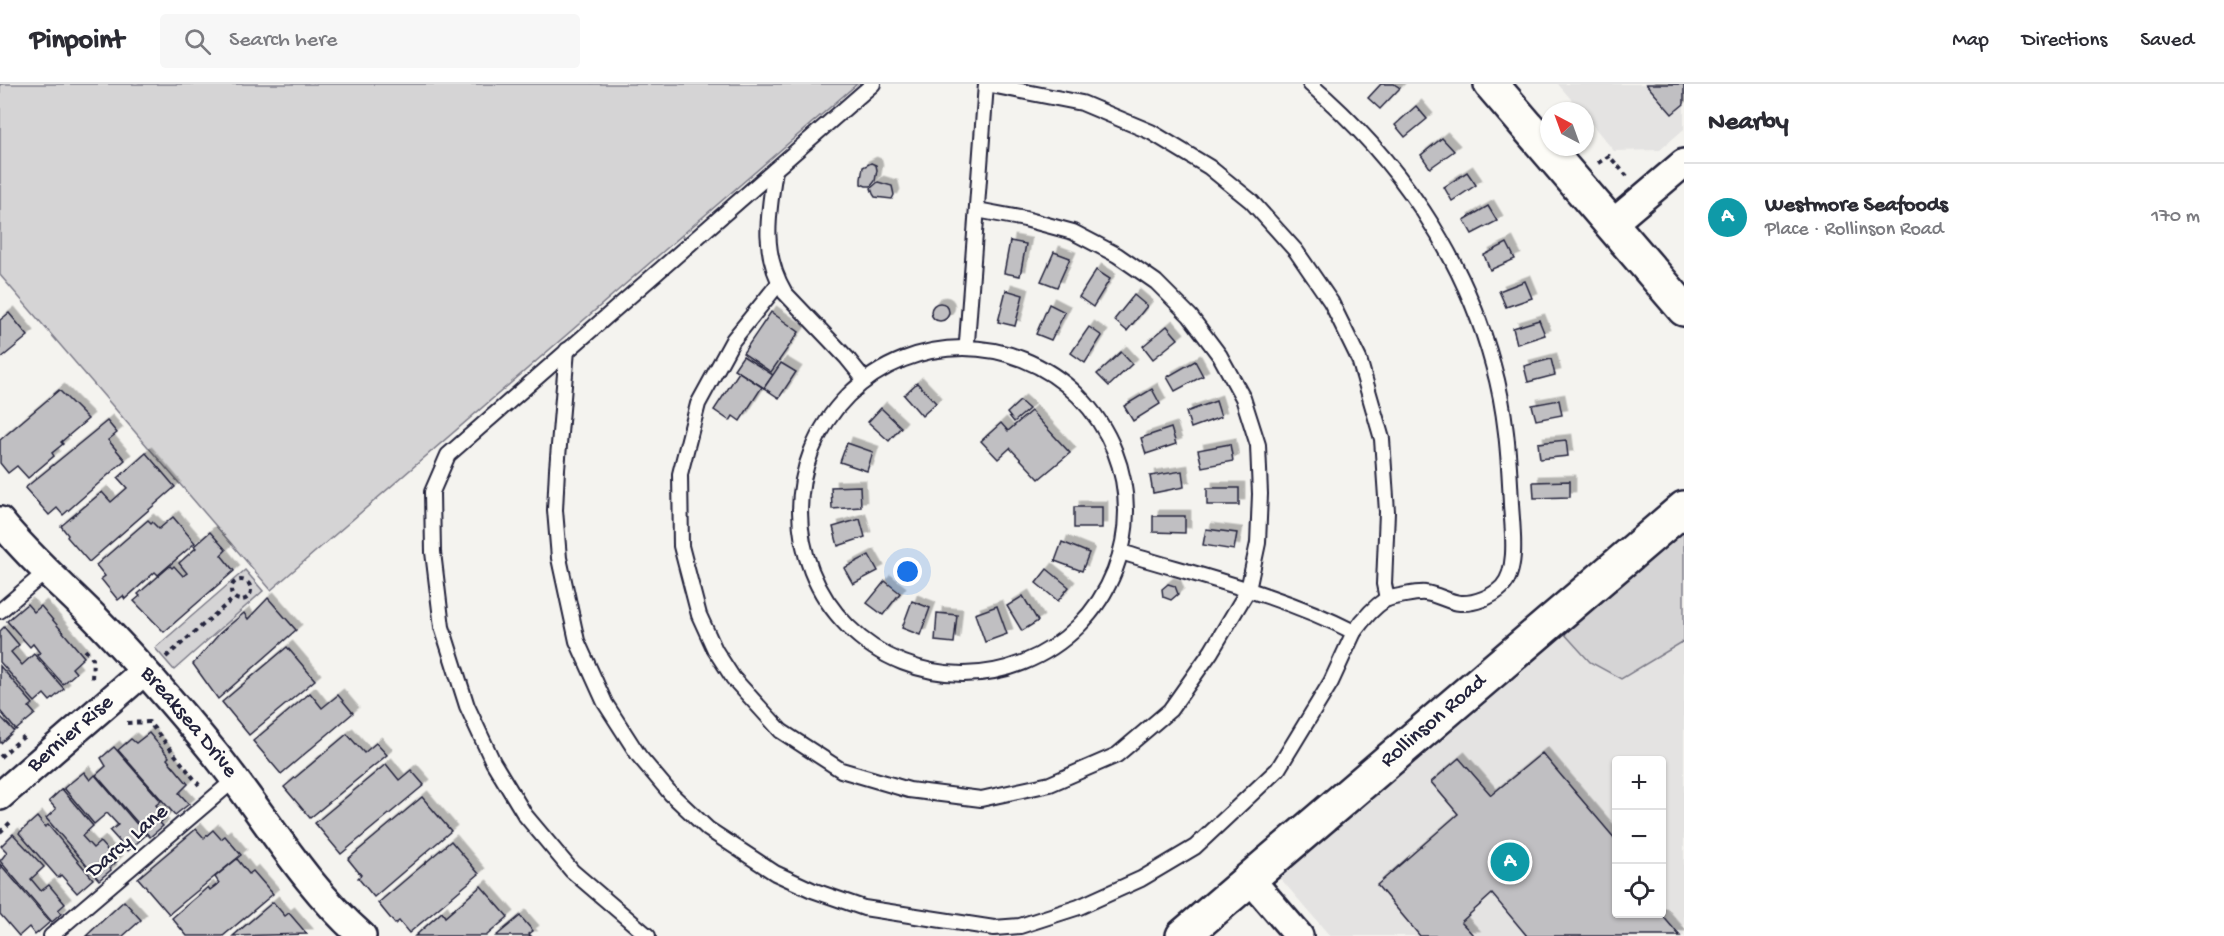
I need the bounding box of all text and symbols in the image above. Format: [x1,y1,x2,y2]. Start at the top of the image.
search box [160,14,580,68]
text: Pinpoint [30,25,124,58]
icon: search [181,25,214,58]
text: Search here [229,28,337,54]
text: Map [1952,29,1989,54]
text: Directions [2022,29,2107,54]
text: Saved [2140,29,2194,54]
north arrow [1540,102,1594,156]
text: Nearby [1708,108,1789,139]
text: Westmore Seafoods [1765,193,1948,219]
text: A [1722,206,1733,229]
text: 170 m [2151,206,2200,229]
text: Place · Rollinson Road [1765,219,1944,242]
your location [893,557,922,586]
street label: Breaksea Drive [133,661,243,784]
street label: Rollinson Road [1376,668,1494,774]
street label: Bernier Rise [22,690,120,780]
map controls [1612,756,1666,918]
button: + [1612,756,1666,810]
street label: Darcy Lane [80,799,175,886]
button: − [1612,810,1666,864]
pin: A [1490,840,1530,884]
button: locate [1612,864,1666,918]

